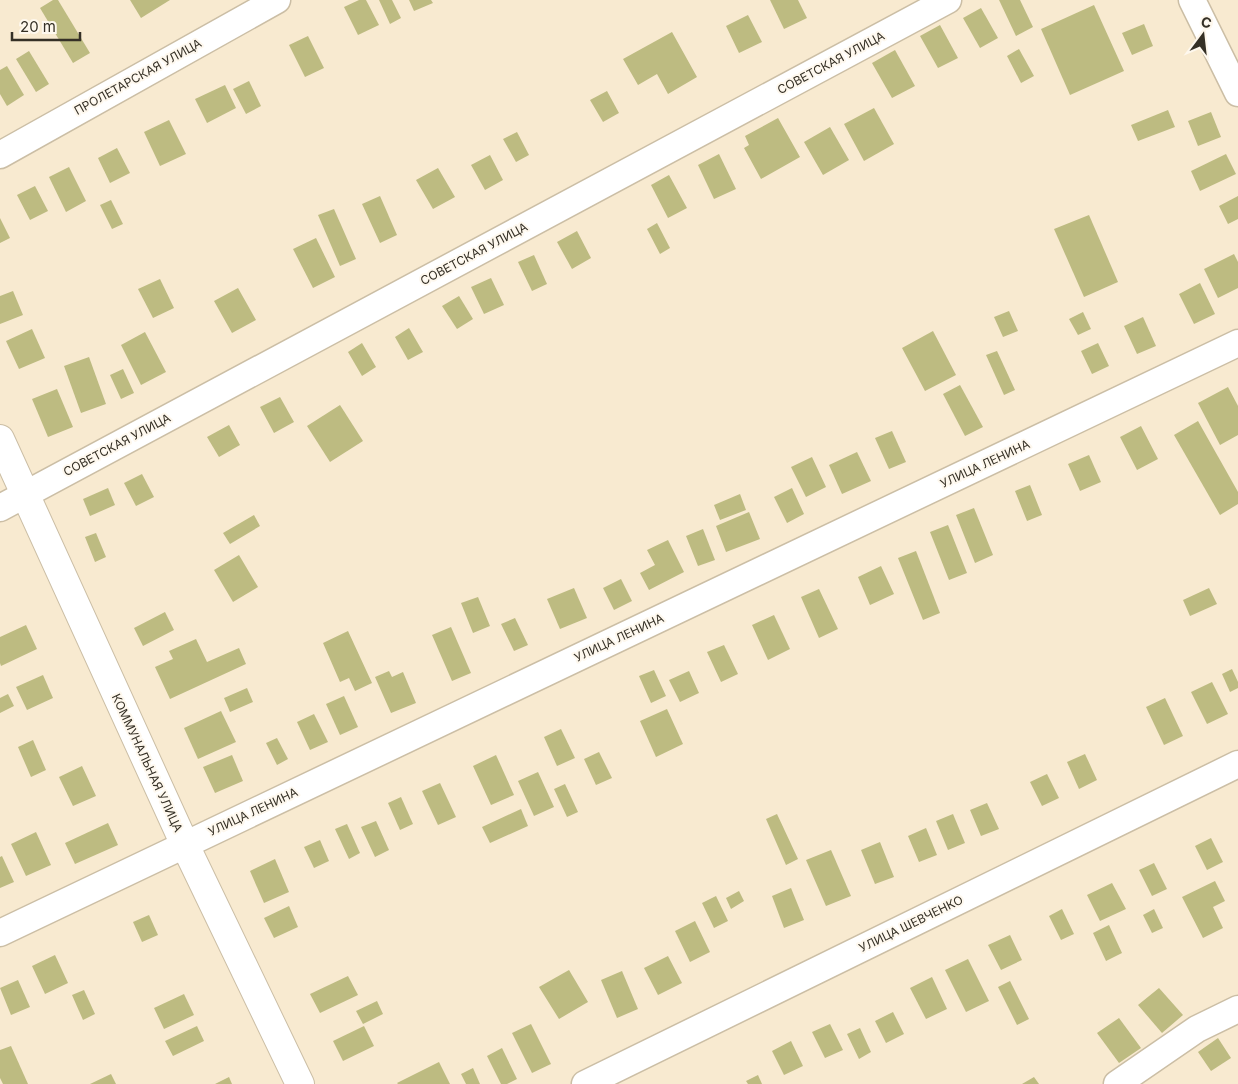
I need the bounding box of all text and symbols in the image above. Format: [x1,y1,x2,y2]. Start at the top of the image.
scale bar [12,10,80,42]
north arrow [1178,10,1228,60]
text: С [1199,12,1214,32]
text: 20 m [20,17,56,36]
street label: СОВЕТСКАЯ УЛИЦА [775,28,887,97]
street label: ПРОЛЕТАРСКАЯ УЛИЦА [71,35,204,118]
street label: СОВЕТСКАЯ УЛИЦА [418,219,530,288]
street label: СОВЕТСКАЯ УЛИЦА [61,410,173,479]
street label: УЛИЦА ЛЕНИНА [938,436,1032,491]
street label: УЛИЦА ЛЕНИНА [572,610,666,665]
street label: КОММУНАЛЬНАЯ УЛИЦА [109,691,186,834]
street label: УЛИЦА ЛЕНИНА [206,784,300,839]
street label: УЛИЦА ШЕВЧЕНКО [856,892,965,955]

